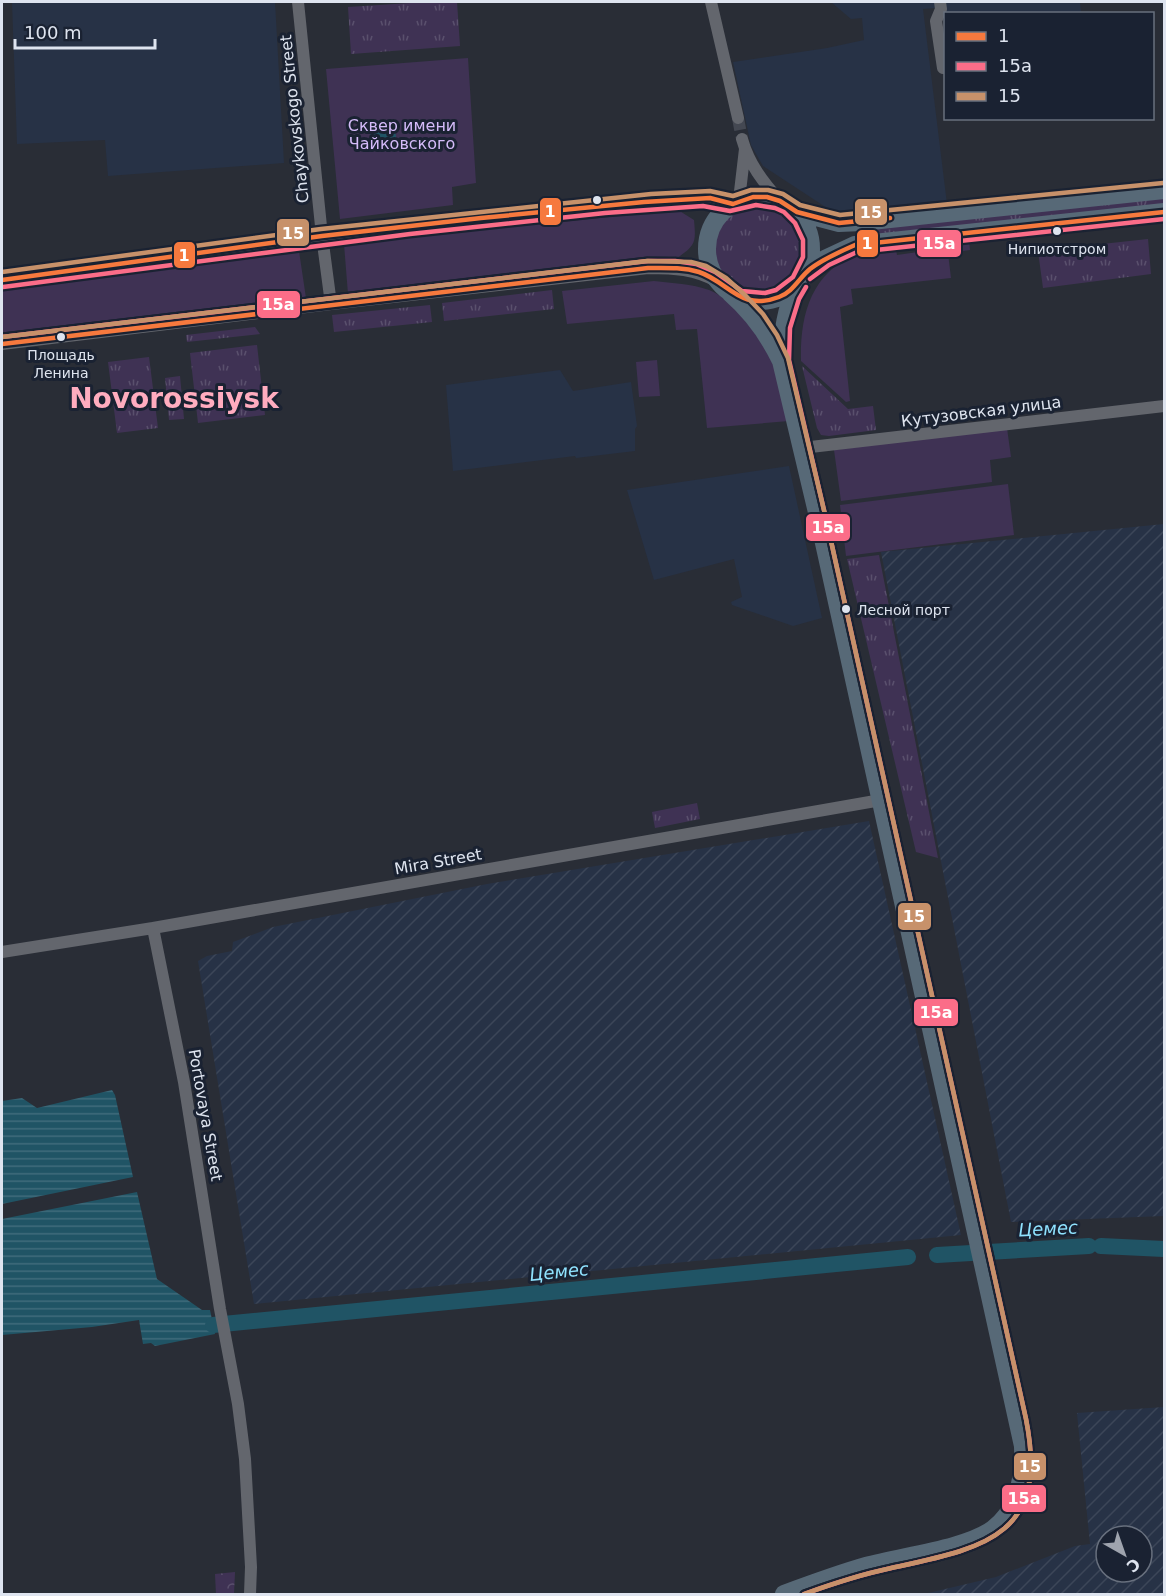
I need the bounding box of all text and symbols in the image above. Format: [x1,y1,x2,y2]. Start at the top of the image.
scale bar [15,12,154,50]
legend [944,12,1154,120]
text: 100 m [24,22,82,43]
text: 1 [998,25,1009,46]
street label: Chaykovskogo Street [276,34,313,204]
text: 15а [998,55,1032,76]
text: 15 [998,85,1021,106]
park label: Сквер имени Чайковского [348,116,456,153]
unlabelled marker [591,194,603,206]
line badge: 1 [539,197,562,226]
line badge: 15 [854,198,888,226]
text: 1 [544,202,556,221]
text: 15 [860,203,882,222]
line badge: 15 [276,218,310,247]
text: 15 [282,224,304,243]
marker: Нипиотстром [1051,225,1063,237]
line badge: 1 [856,229,879,258]
line badge: 15а [916,229,962,258]
text: 1 [861,234,873,253]
text: 15а [922,234,956,253]
line badge: 1 [173,241,196,269]
place label: Нипиотстром [1008,241,1106,257]
text: 1 [178,246,190,265]
line badge: 15а [256,290,301,319]
text: 15а [261,295,295,314]
marker: Площадь Ленина [55,331,67,343]
place label: Площадь Ленина [27,347,95,381]
district label: Novorossiysk [69,382,280,415]
street label: Кутузовская улица [900,392,1062,431]
line badge: 15а [805,513,851,542]
text: 15а [811,518,845,537]
place label: Лесной порт [857,602,950,618]
marker: Лесной порт [840,603,852,615]
street label: Mira Street [393,844,483,879]
line badge: 15 [897,902,932,931]
text: 15 [903,907,925,926]
line badge: 15а [913,998,959,1027]
text: 15а [919,1003,953,1022]
street label: Portovaya Street [185,1048,226,1183]
water label: Цемес [1018,1216,1078,1241]
water label: Цемес [528,1258,590,1285]
line badge: 15 [1013,1452,1047,1481]
text: 15 [1019,1457,1041,1476]
line badge: 15а [1001,1484,1047,1513]
text: 15а [1007,1489,1041,1508]
north arrow [1094,1524,1154,1584]
text: С [1123,1554,1144,1576]

